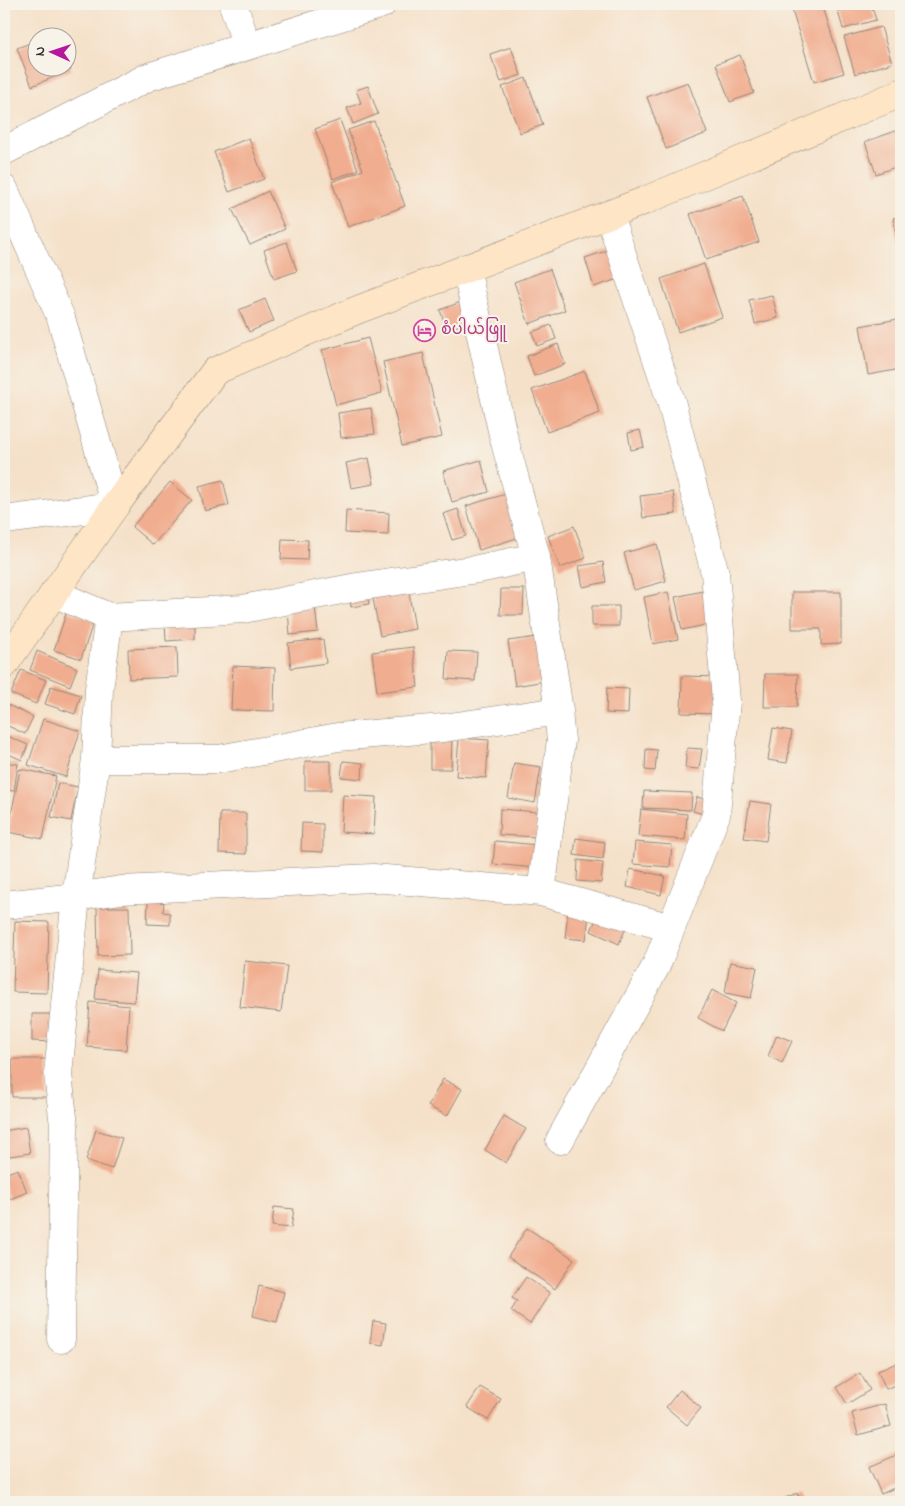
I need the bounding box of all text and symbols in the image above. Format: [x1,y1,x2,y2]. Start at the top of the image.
north arrow [28,28,78,78]
text: N [30,46,51,57]
place label: စံပါယ်ဖြူ [441,317,507,342]
hotel icon: စံပါယ်ဖြူ [413,318,437,342]

